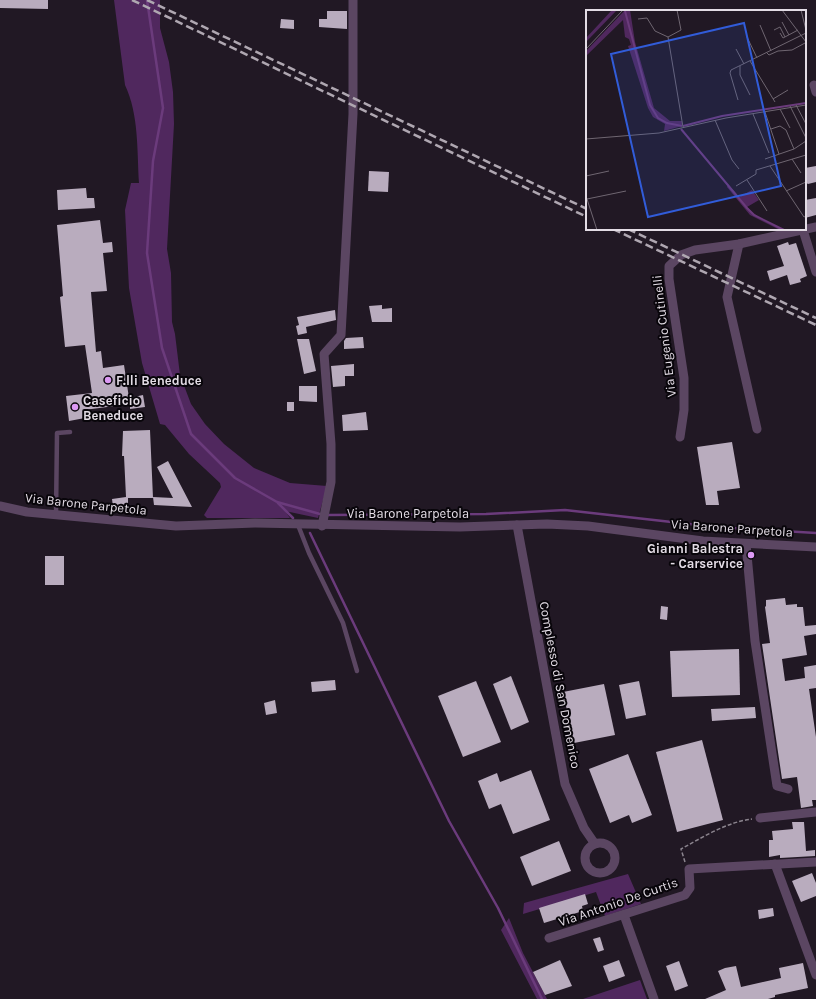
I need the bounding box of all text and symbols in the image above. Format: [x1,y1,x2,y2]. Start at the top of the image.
inset map [586,10,806,230]
street label: Via Eugenio Cutinelli [649,274,679,398]
place label: F.lli Beneduce [116,373,202,388]
marker: F.lli Beneduce [103,375,113,385]
place label: Caseficio Beneduce [83,393,143,423]
marker: Caseficio Beneduce [70,402,80,412]
street label: Via Barone Parpetola [24,490,148,518]
street label: Via Barone Parpetola [347,506,469,521]
street label: Via Barone Parpetola [671,516,793,540]
place label: Gianni Balestra - Carservice [647,541,743,571]
marker: Gianni Balestra - Carservice [746,550,756,560]
street label: Complesso di San Domenico [536,600,584,770]
street label: Via Antonio De Curtis [556,874,680,929]

